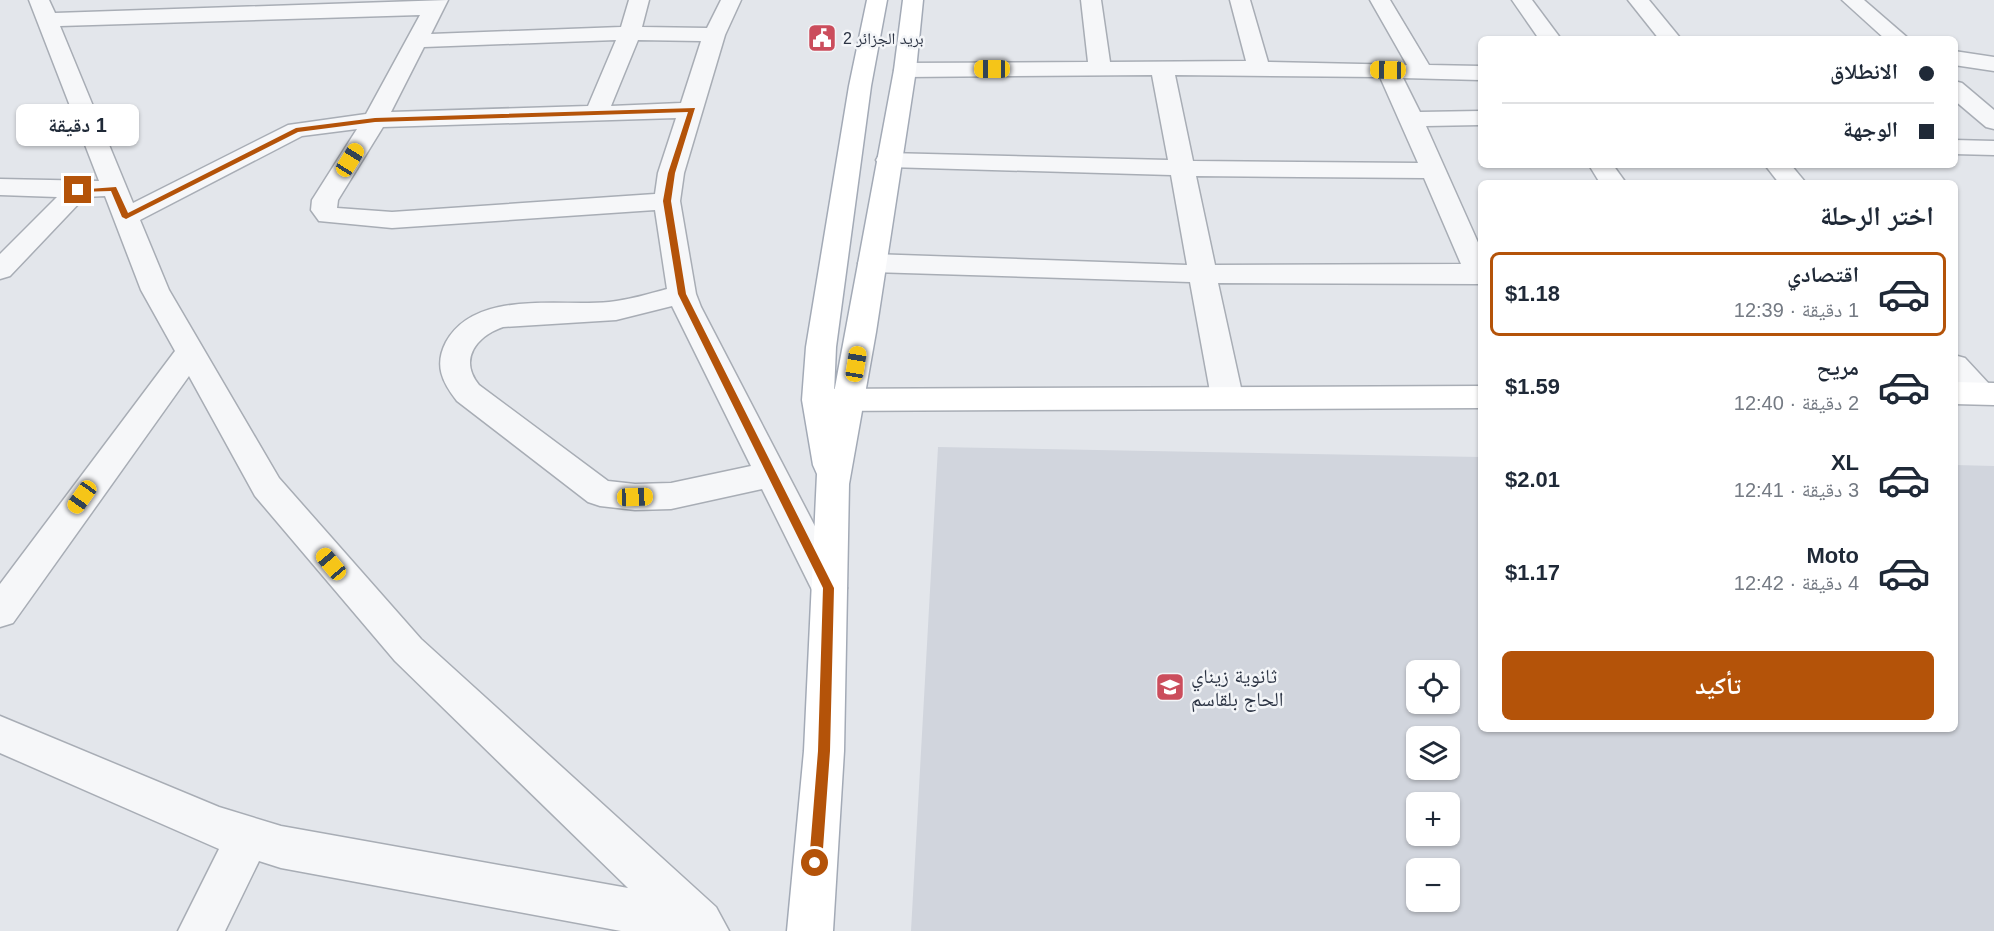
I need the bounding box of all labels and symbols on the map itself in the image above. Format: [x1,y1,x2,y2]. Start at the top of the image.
public building icon: بريد الجزائر 2 [806,22,838,54]
place label: بريد الجزائر 2 [843,30,924,48]
car [974,60,1010,78]
car [1370,61,1406,79]
callout: 1 دقيقة [16,103,140,145]
car [333,140,367,180]
route end [64,176,91,203]
car [844,345,868,383]
car [64,477,100,517]
car [617,487,653,507]
car [313,544,349,584]
place label: ثانوية زيناي الحاج بلقاسم [1191,665,1284,713]
school or university icon: ثانوية زيناي الحاج بلقاسم [1154,671,1186,703]
route start [801,849,828,876]

